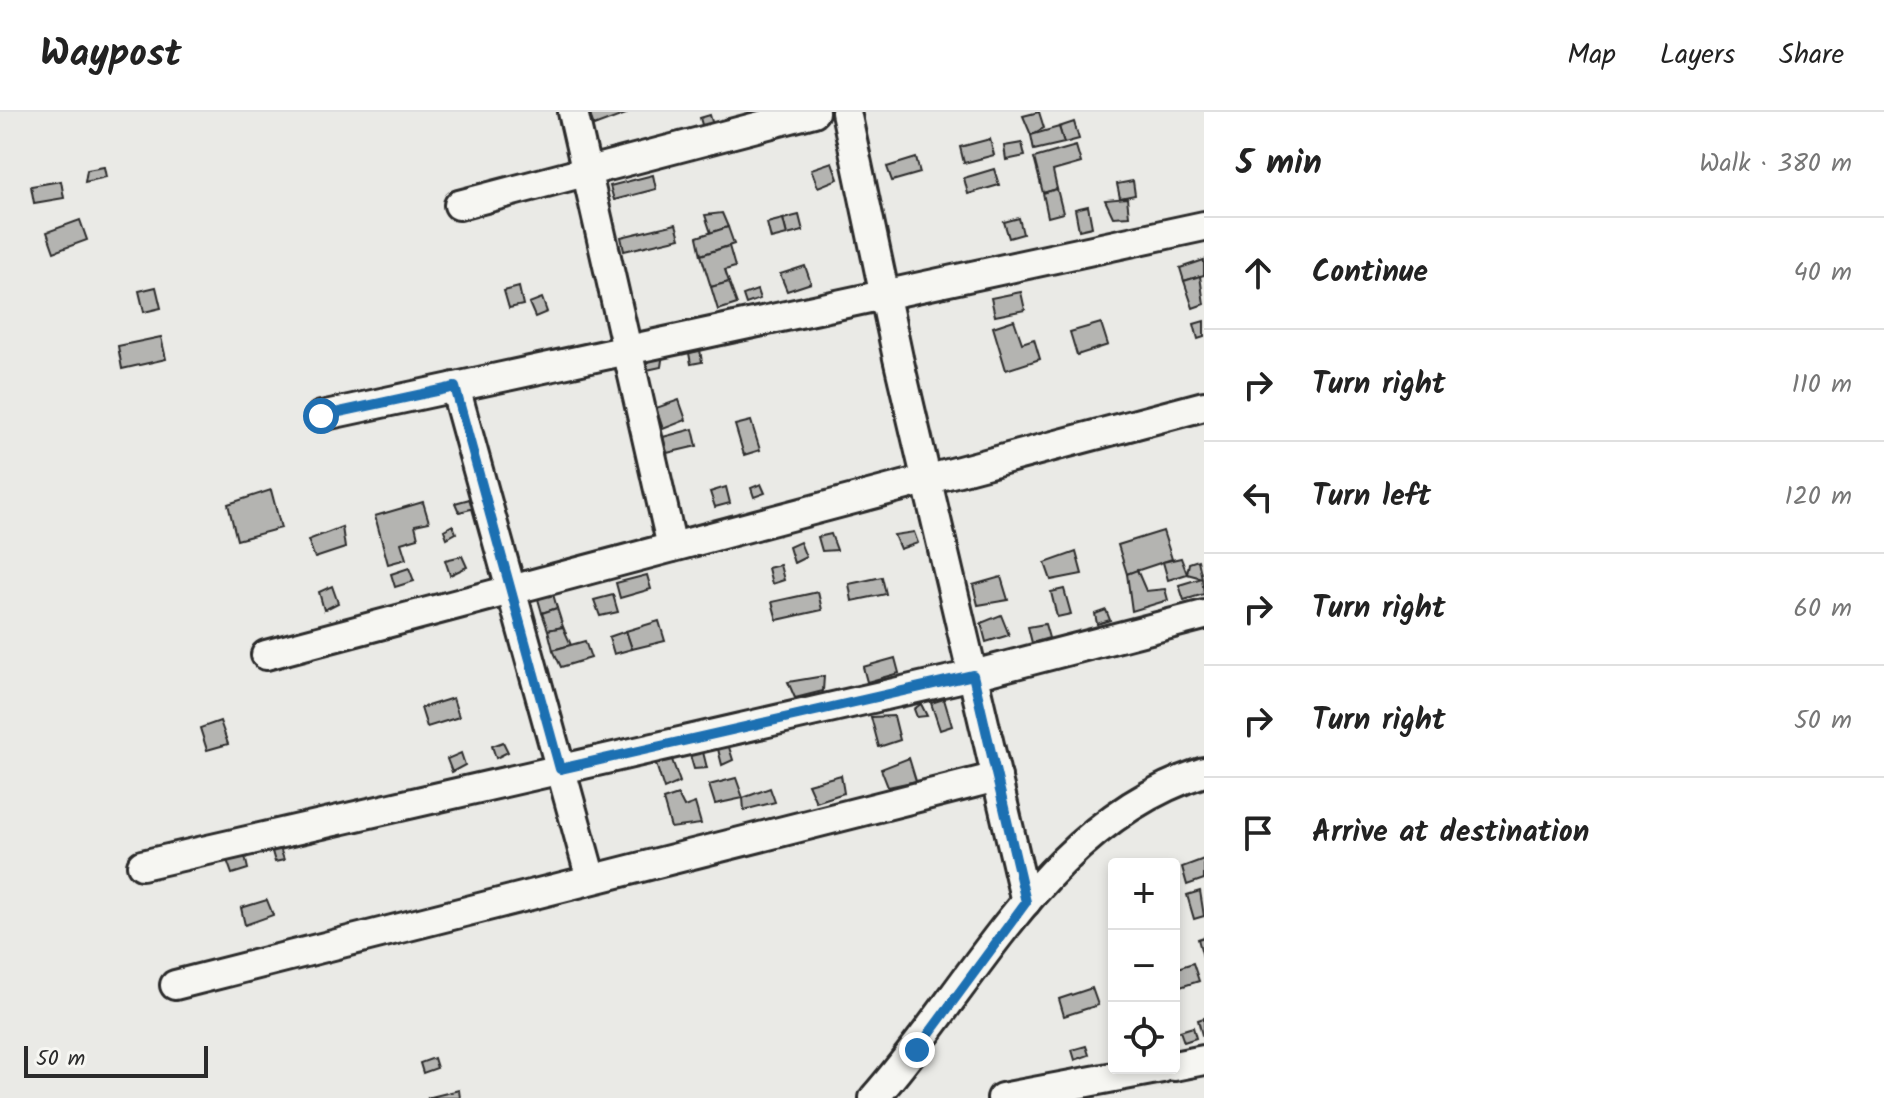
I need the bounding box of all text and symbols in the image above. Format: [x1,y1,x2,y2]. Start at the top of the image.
text: Waypost [40,25,182,85]
text: Map [1567,33,1616,78]
text: Layers [1660,33,1735,78]
text: Share [1779,33,1844,78]
text: 5 min [1236,137,1322,191]
text: Walk · 380 m [1699,143,1852,185]
text: Continue [1312,249,1428,297]
icon: ahead [1236,251,1280,295]
text: 40 m [1794,252,1852,294]
text: Turn right [1312,361,1445,409]
icon: right [1236,363,1280,407]
text: 110 m [1792,364,1852,406]
route start [303,398,339,434]
text: Turn left [1312,473,1431,521]
icon: left [1236,475,1280,519]
text: 120 m [1785,476,1852,518]
text: Turn right [1312,585,1445,633]
icon: right [1236,587,1280,631]
text: 60 m [1793,588,1852,630]
text: Turn right [1312,697,1445,745]
icon: right [1236,699,1280,743]
text: 50 m [1794,700,1852,742]
text: Arrive at destination [1312,809,1589,857]
icon: arrive [1236,811,1280,855]
map controls [1108,858,1180,1074]
button: + [1108,858,1180,930]
button: − [1108,930,1180,1002]
button: locate [1108,1002,1180,1074]
route end [899,1032,935,1068]
scale bar [24,1042,208,1078]
text: 50 m [36,1042,85,1077]

